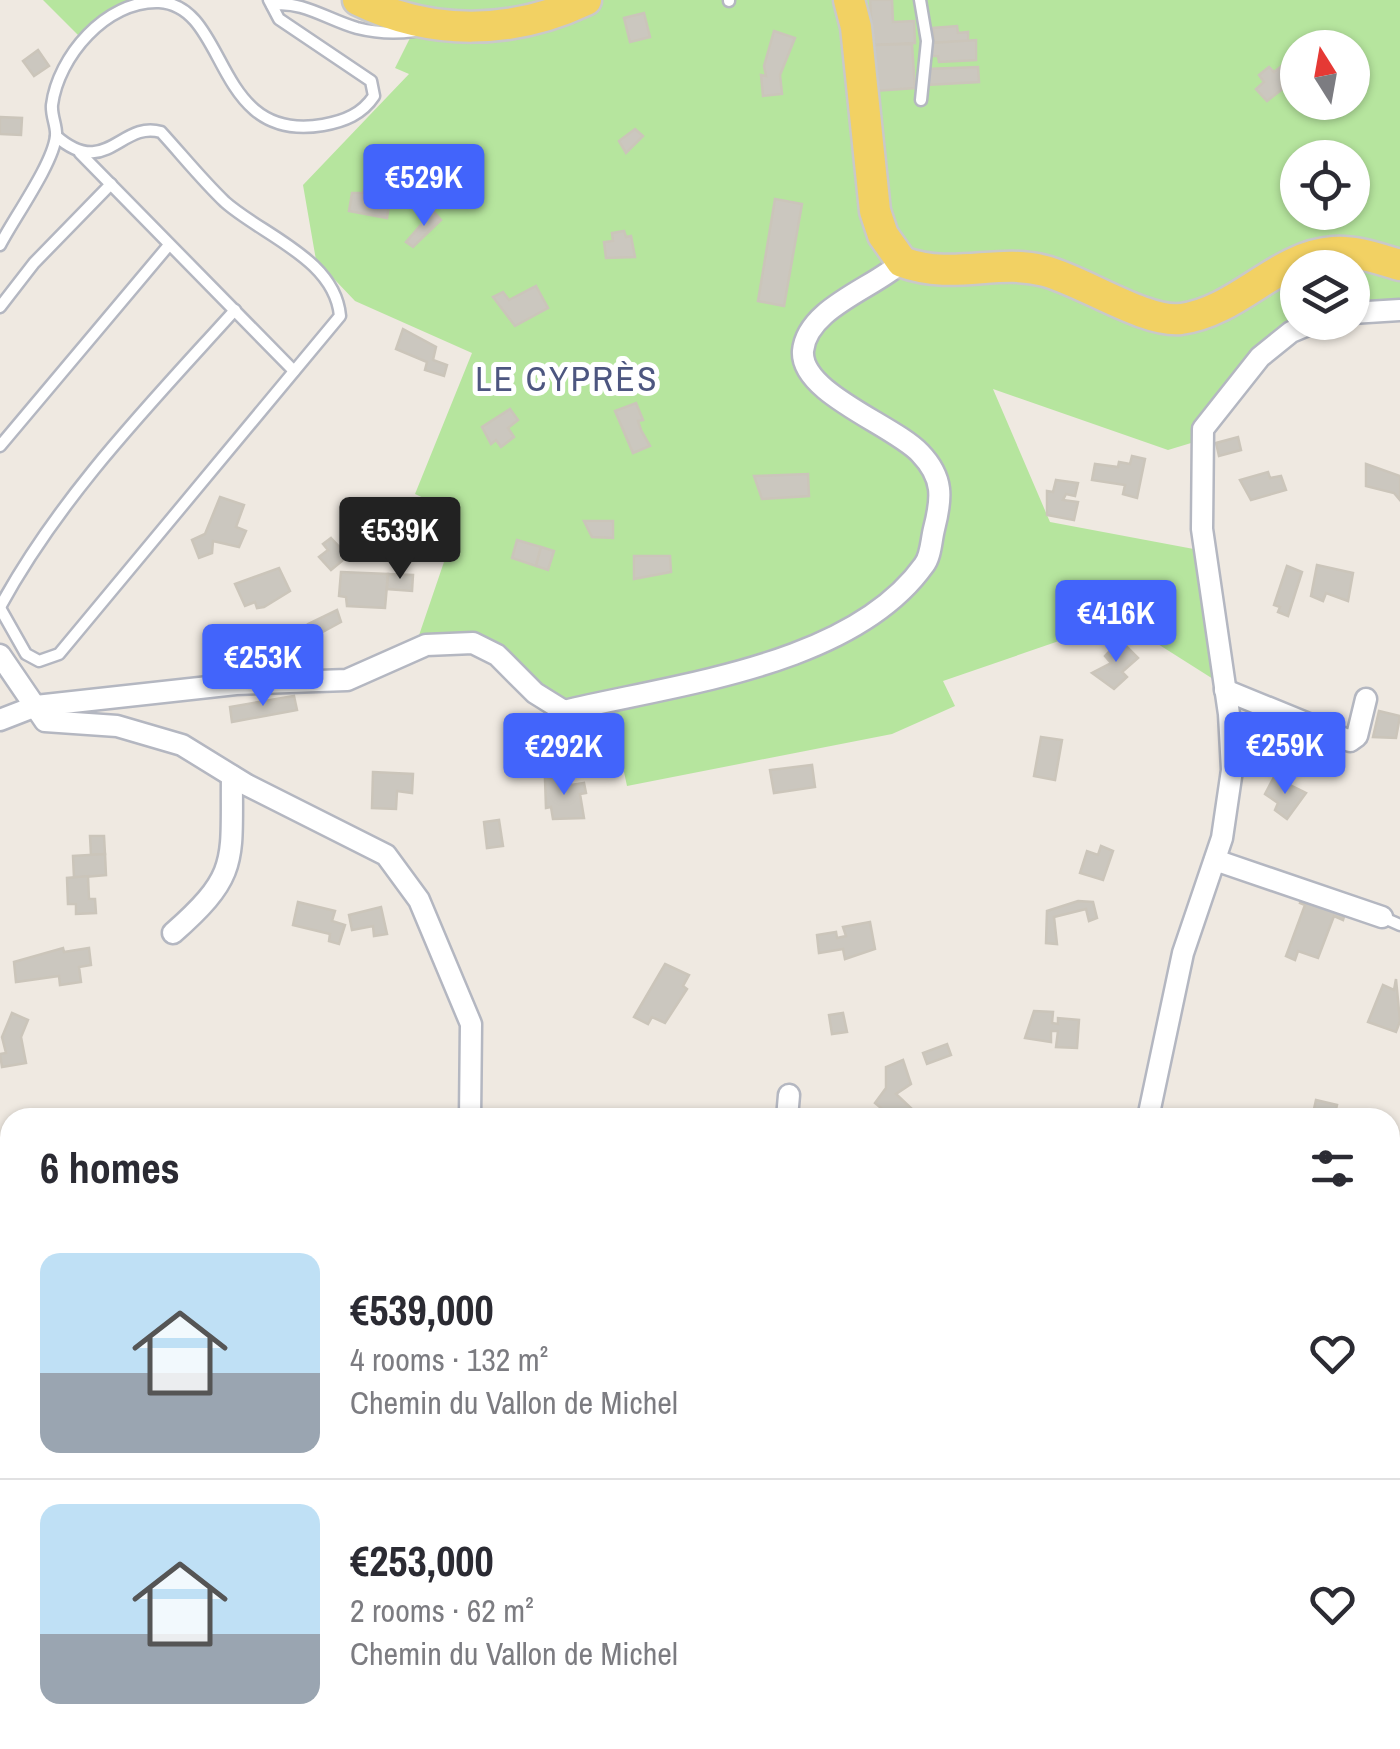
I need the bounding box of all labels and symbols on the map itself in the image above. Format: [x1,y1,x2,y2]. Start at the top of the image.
north arrow [1280,30,1370,120]
pin: €529K [354,144,494,229]
district label: LE CYPRÈS [475,355,659,402]
pin: €539K [330,497,470,582]
pin: €416K [1046,580,1186,665]
pin: €253K [193,624,333,709]
pin: €259K [1215,712,1355,797]
pin: €292K [494,713,634,798]

